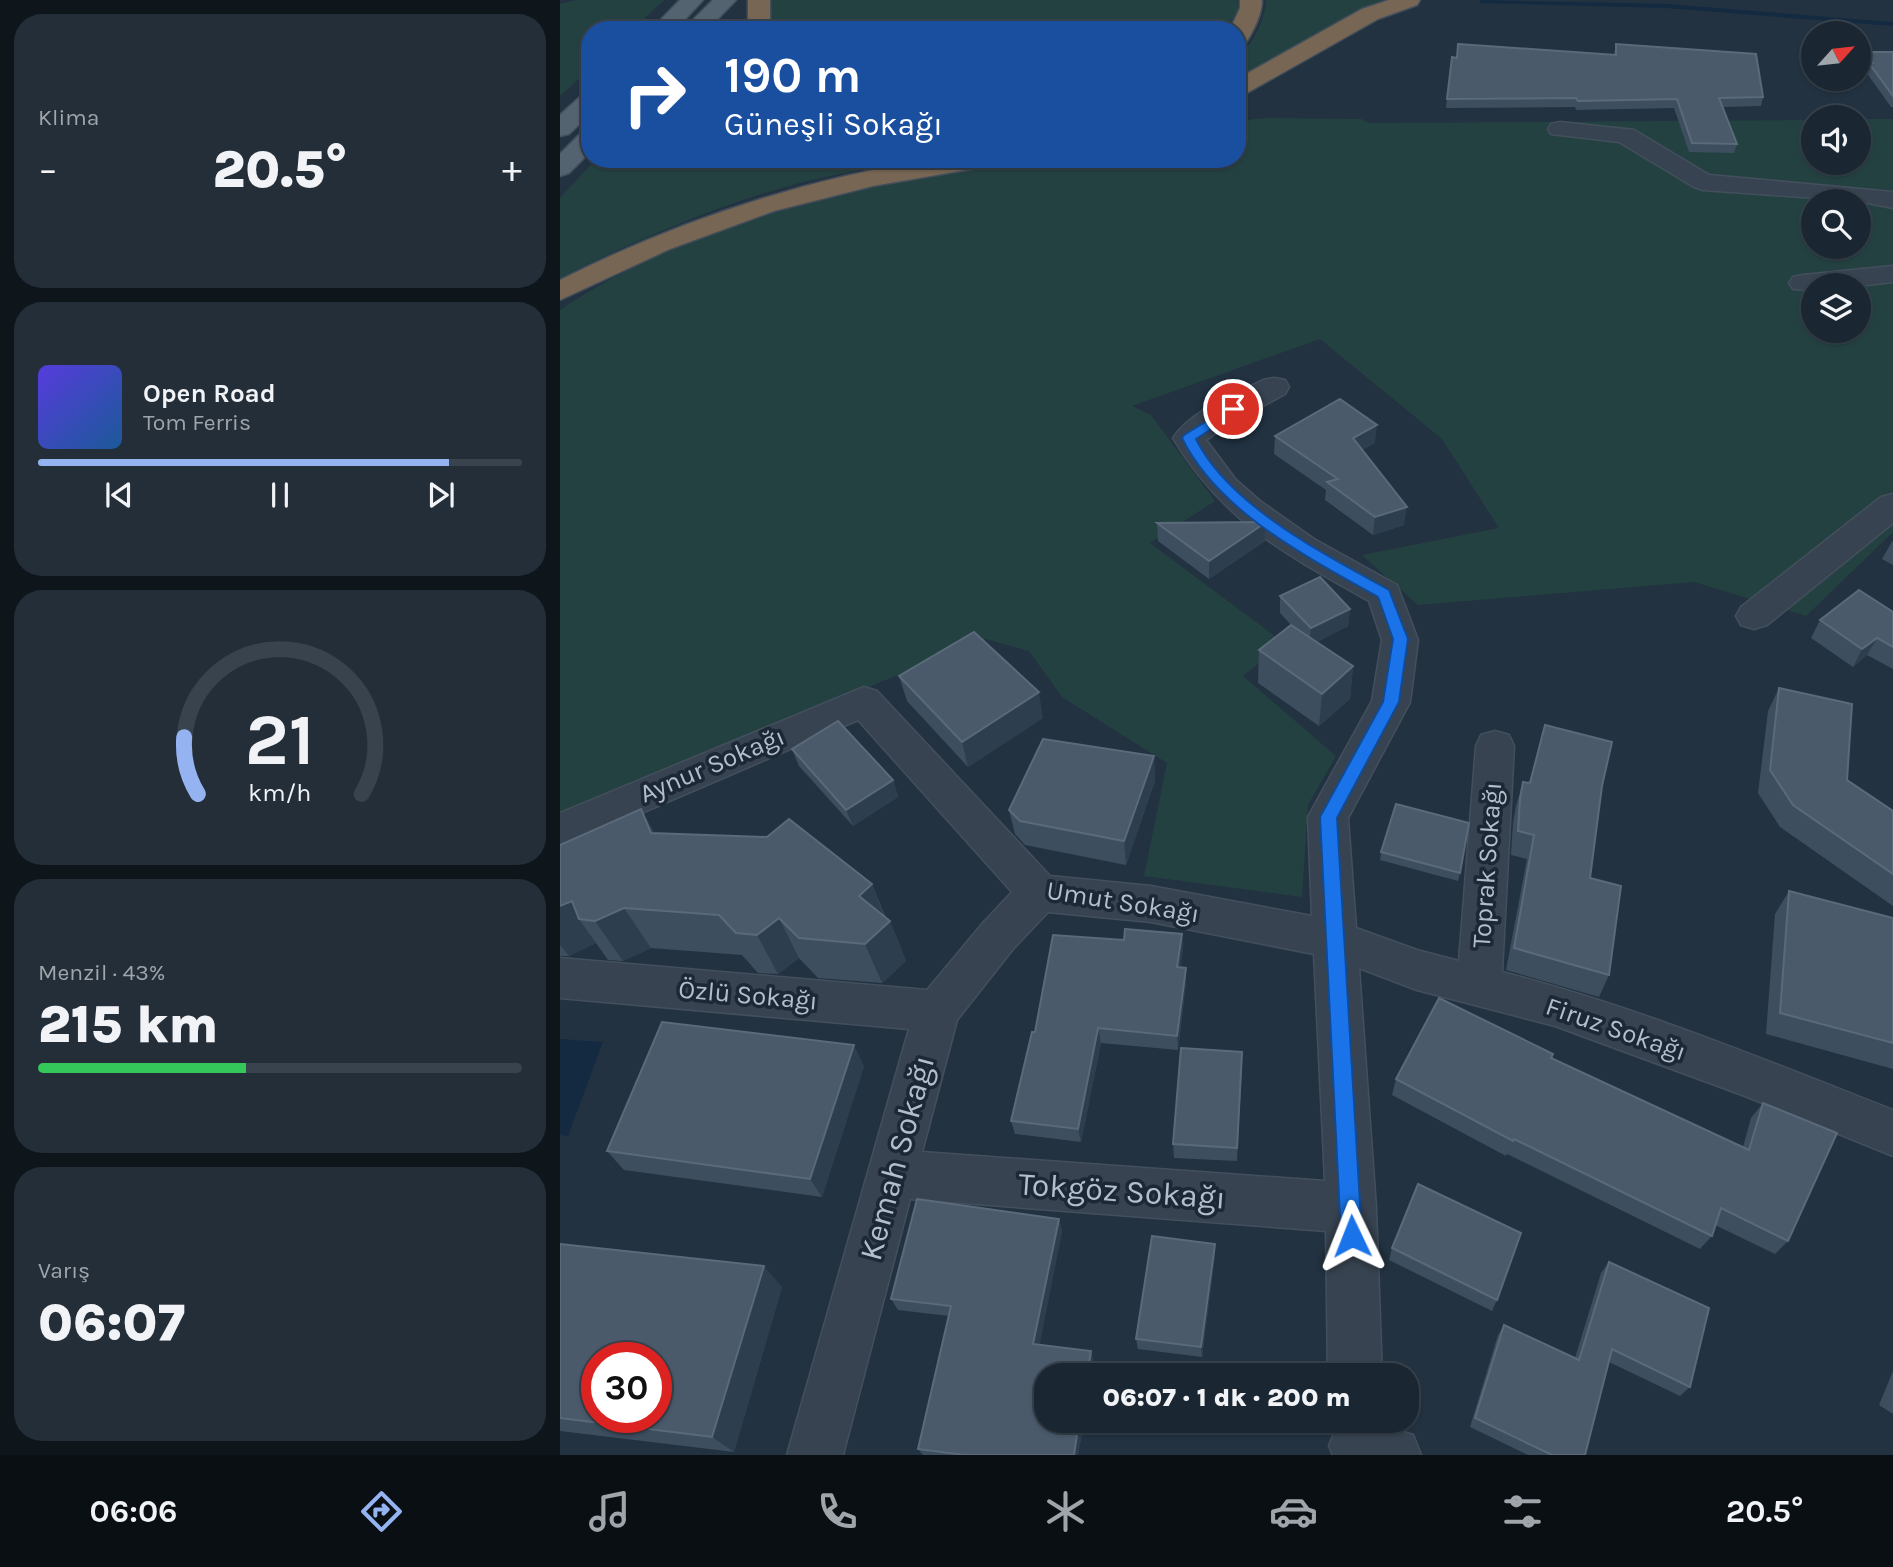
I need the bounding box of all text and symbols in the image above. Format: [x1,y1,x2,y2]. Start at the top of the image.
north arrow [1801,21,1871,91]
map controls [1801,21,1871,343]
text: 190 m [724,47,861,104]
icon: right [609,49,700,140]
text: Klima [38,104,99,131]
button: sound [1801,105,1871,175]
text: Güneşli Sokağı [724,106,943,143]
text: 20.5° [212,139,348,200]
text: − [38,147,58,192]
text: + [502,147,522,192]
button: search [1801,189,1871,259]
button: layers [1801,273,1871,343]
text: Open Road [143,378,276,409]
pin [1203,379,1263,439]
icon: arrive [1214,390,1252,428]
text: Tom Ferris [143,409,251,436]
icon: previous [100,476,138,514]
icon: pause [261,476,299,514]
icon: next [422,476,460,514]
text: 21 [245,697,315,782]
street label: Aynur Sokağı [635,721,789,809]
text: km/h [248,777,312,806]
street label: Toprak Sokağı [1466,781,1508,949]
street label: Umut Sokağı [1044,875,1202,929]
text: Menzil · 43% [38,959,166,986]
street label: Özlü Sokağı [677,973,819,1017]
street label: Firuz Sokağı [1542,991,1690,1067]
text: 215 km [38,994,218,1055]
street label: Kemah Sokağı [852,1052,942,1264]
street label: Tokgöz Sokağı [1017,1165,1227,1217]
position arrow [1315,1199,1389,1273]
text: Varış [38,1257,90,1284]
text: 06:07 [38,1292,185,1353]
speed limit sign: 30 [581,1342,672,1433]
text: 06:07 · 1 dk · 200 m [1103,1382,1350,1413]
icon: directions [357,1487,406,1536]
icon: music [585,1487,634,1536]
icon: phone [813,1487,862,1536]
icon: climate [1041,1487,1090,1536]
icon: car [1269,1487,1318,1536]
icon: filters [1498,1487,1547,1536]
text: 06:06 [90,1493,178,1530]
text: 20.5° [1726,1493,1803,1530]

